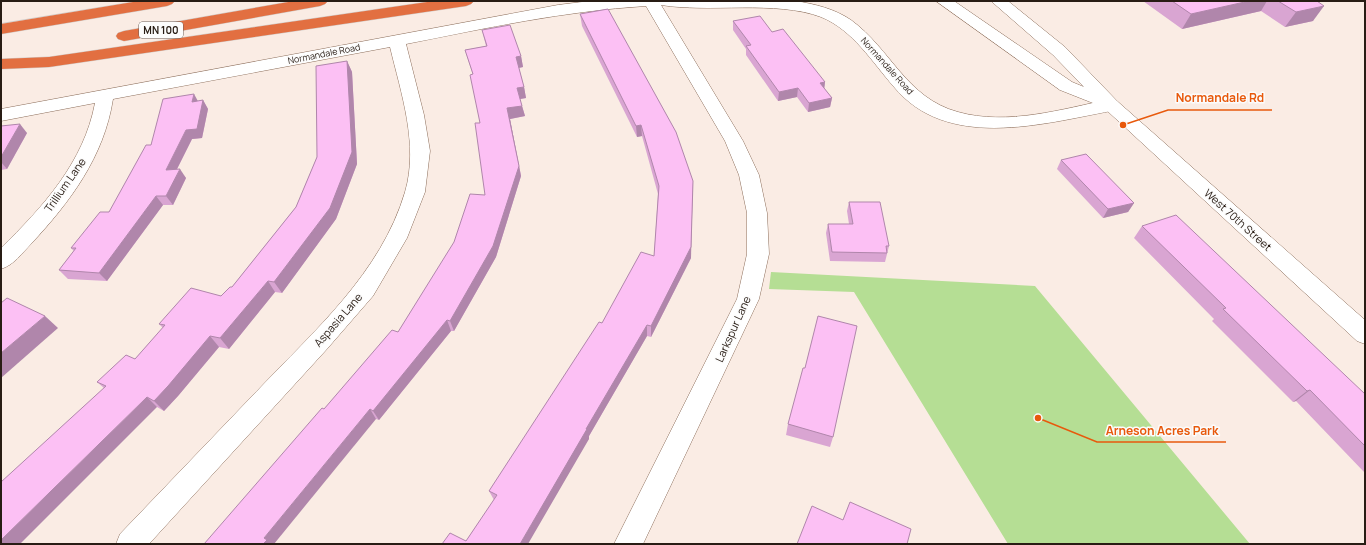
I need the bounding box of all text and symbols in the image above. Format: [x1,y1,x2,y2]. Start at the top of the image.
road number: MN 100 [139,22,183,38]
street label: Normandale Road [858,34,917,97]
street label: Normandale Road [287,40,361,67]
callout: Normandale Rd [1168,86,1272,110]
text: Normandale Rd [1176,89,1264,106]
street label: Trillium Lane [40,154,89,215]
street label: West 70th Street [1201,185,1275,254]
street label: Aspasia Lane [310,289,366,350]
street label: Larkspur Lane [711,293,754,364]
callout: Arneson Acres Park [1097,418,1226,442]
text: Arneson Acres Park [1106,422,1219,439]

